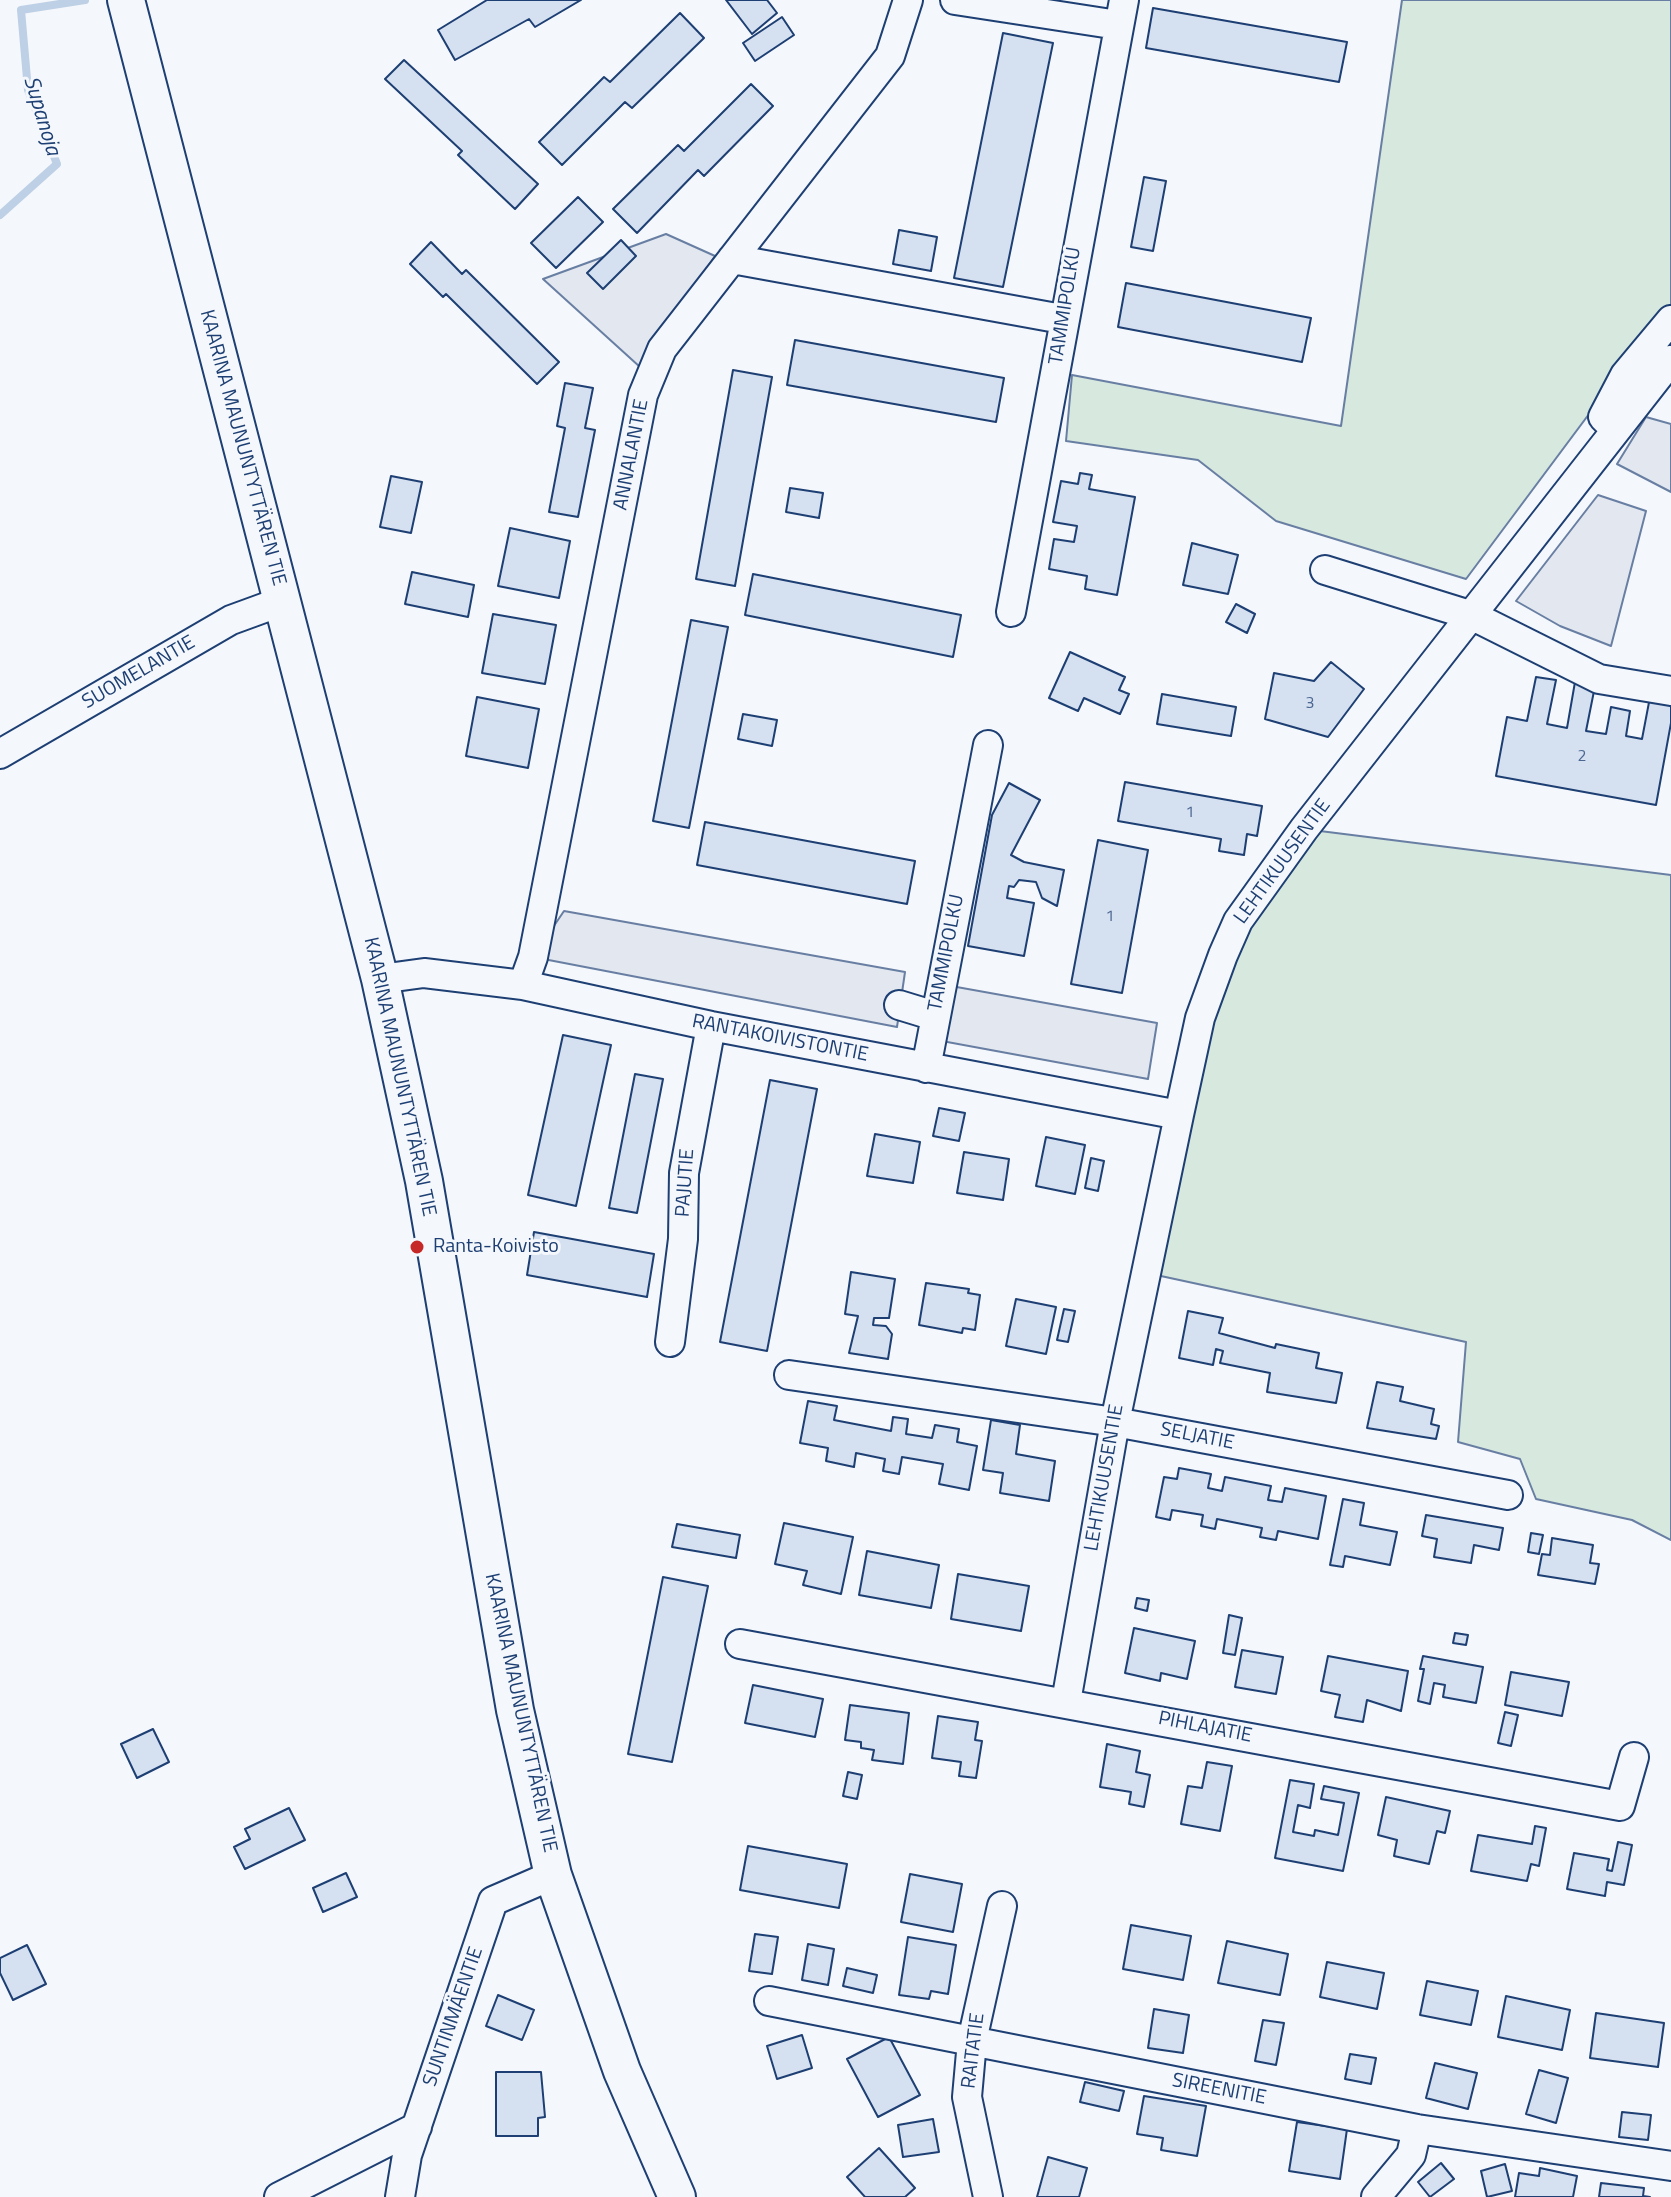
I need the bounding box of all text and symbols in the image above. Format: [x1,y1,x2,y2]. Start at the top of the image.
water label: Supanoja [16,73,66,159]
street label: TAMMIPOLKU [1045,245,1087,367]
street label: KAARINA MAUNUNTYTTÄREN TIE [194,307,290,589]
street label: ANNALANTIE [609,398,655,512]
street label: SUOMELANTIE [78,631,200,715]
house number: 3 [1306,694,1314,714]
house number: 2 [1578,747,1586,767]
street label: LEHTIKUUSENTIE [1230,795,1336,929]
house number: 1 [1186,803,1194,823]
street label: TAMMIPOLKU [924,892,970,1014]
house number: 1 [1106,907,1114,927]
street label: KAARINA MAUNUNTYTTÄREN TIE [358,935,440,1219]
street label: RANTAKOIVISTONTIE [690,1010,870,1068]
street label: PAJUTIE [672,1148,700,1218]
place label: Ranta-Koivisto [433,1235,559,1259]
marker: Ranta-Koivisto [408,1238,426,1256]
street label: LEHTIKUUSENTIE [1080,1403,1130,1553]
street label: SELJATIE [1158,1418,1236,1456]
street label: KAARINA MAUNUNTYTTÄREN TIE [479,1571,561,1855]
street label: PIHLAJATIE [1156,1707,1254,1749]
street label: SUNTINMÄENTIE [419,1944,489,2090]
street label: RAITATIE [957,2012,991,2090]
street label: SIREENITIE [1170,2069,1268,2111]

